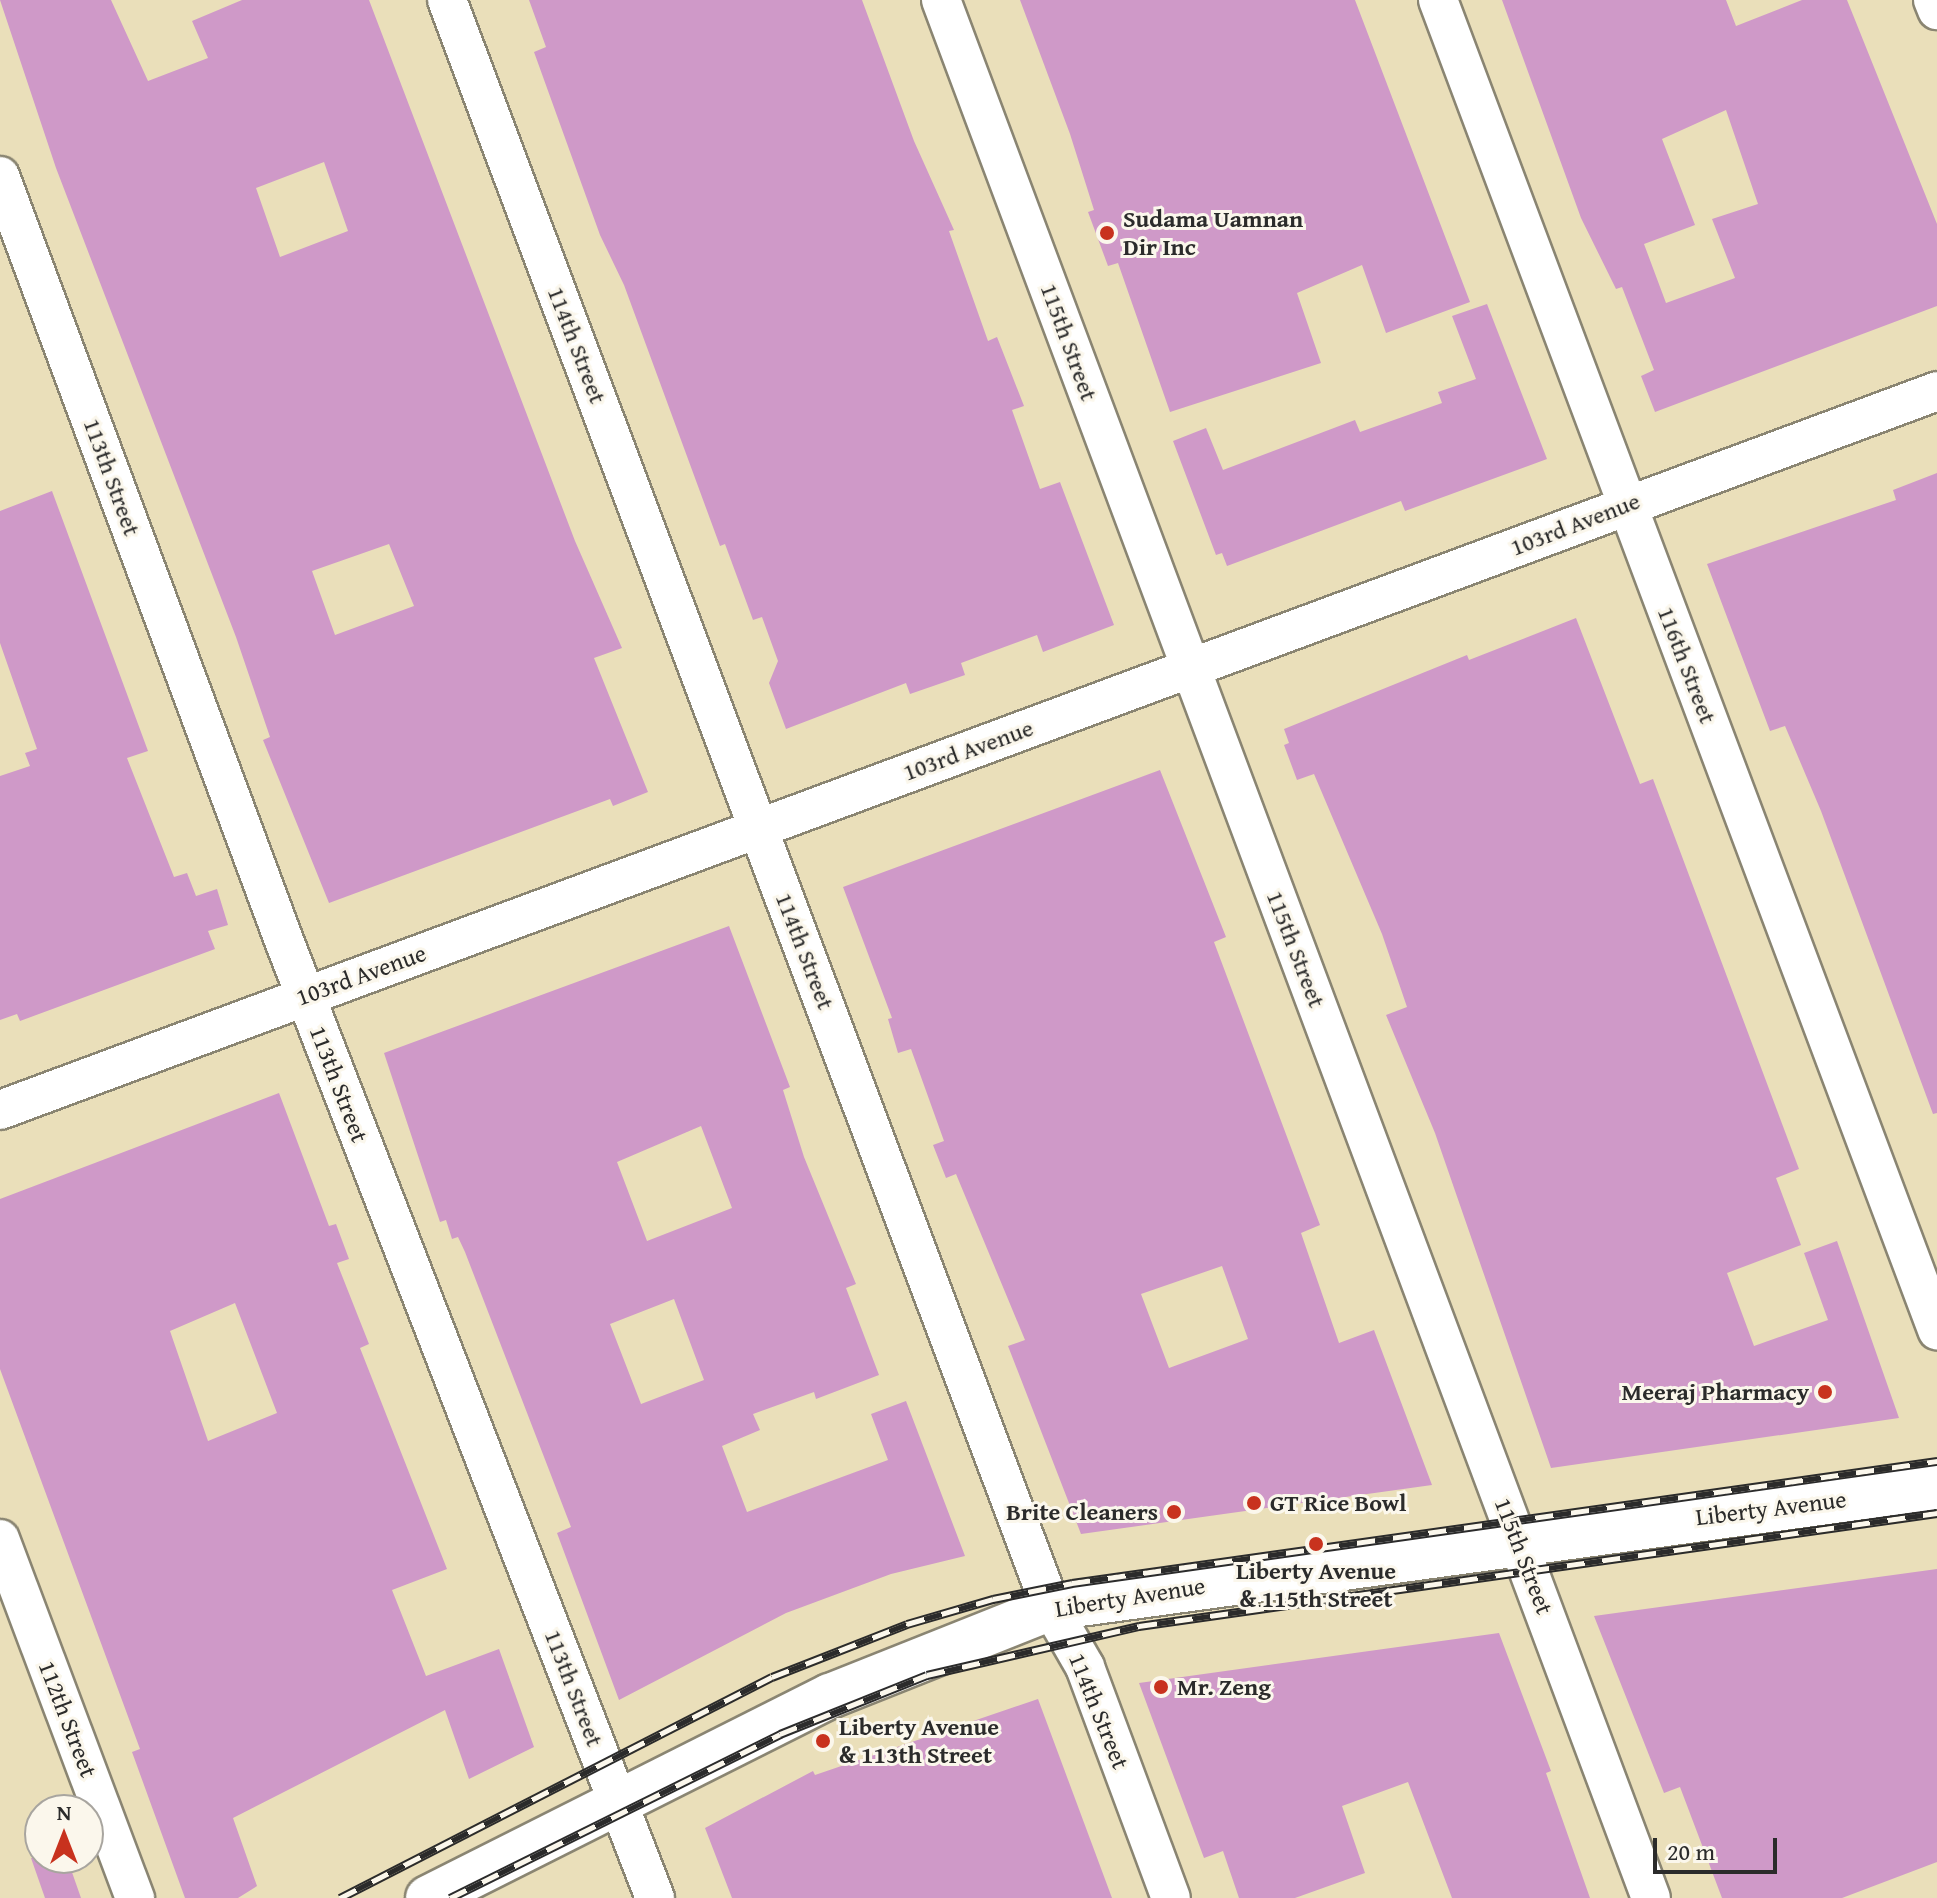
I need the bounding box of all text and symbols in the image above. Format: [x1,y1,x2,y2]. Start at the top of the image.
place label: Sudama Uamnan Dir Inc [1123,205,1303,261]
marker: Sudama Uamnan Dir Inc [1098,224,1116,242]
street label: 115th Street [1035,279,1103,405]
street label: 114th Street [542,283,612,407]
street label: 113th Street [78,414,146,540]
street label: 103rd Avenue [1506,486,1644,562]
street label: 116th Street [1652,603,1722,727]
street label: 103rd Avenue [899,713,1037,787]
street label: 115th Street [1261,887,1331,1011]
street label: 114th Street [770,889,840,1013]
street label: 103rd Avenue [292,938,430,1012]
street label: 113th Street [304,1022,374,1146]
place label: Meeraj Pharmacy [1622,1378,1809,1406]
marker: Meeraj Pharmacy [1816,1383,1834,1401]
street label: Liberty Avenue [1694,1484,1848,1532]
place label: GT Rice Bowl [1270,1489,1406,1517]
marker: GT Rice Bowl [1245,1494,1263,1512]
street label: 115th Street [1489,1494,1559,1618]
place label: Brite Cleaners [1006,1498,1158,1526]
marker: Brite Cleaners [1165,1503,1183,1521]
marker: Liberty Avenue & 115th Street [1307,1535,1325,1553]
place label: Liberty Avenue & 115th Street [1236,1557,1396,1613]
street label: Liberty Avenue [1053,1571,1207,1623]
street label: 113th Street [539,1626,609,1750]
street label: 114th Street [1063,1649,1135,1773]
street label: 112th Street [33,1657,103,1781]
place label: Mr. Zeng [1177,1673,1271,1701]
marker: Mr. Zeng [1152,1678,1170,1696]
place label: Liberty Avenue & 113th Street [839,1713,999,1769]
marker: Liberty Avenue & 113th Street [814,1732,832,1750]
north arrow [24,1794,104,1874]
text: N [57,1796,71,1828]
scale bar [1657,1822,1781,1872]
text: 20 m [1667,1834,1715,1869]

